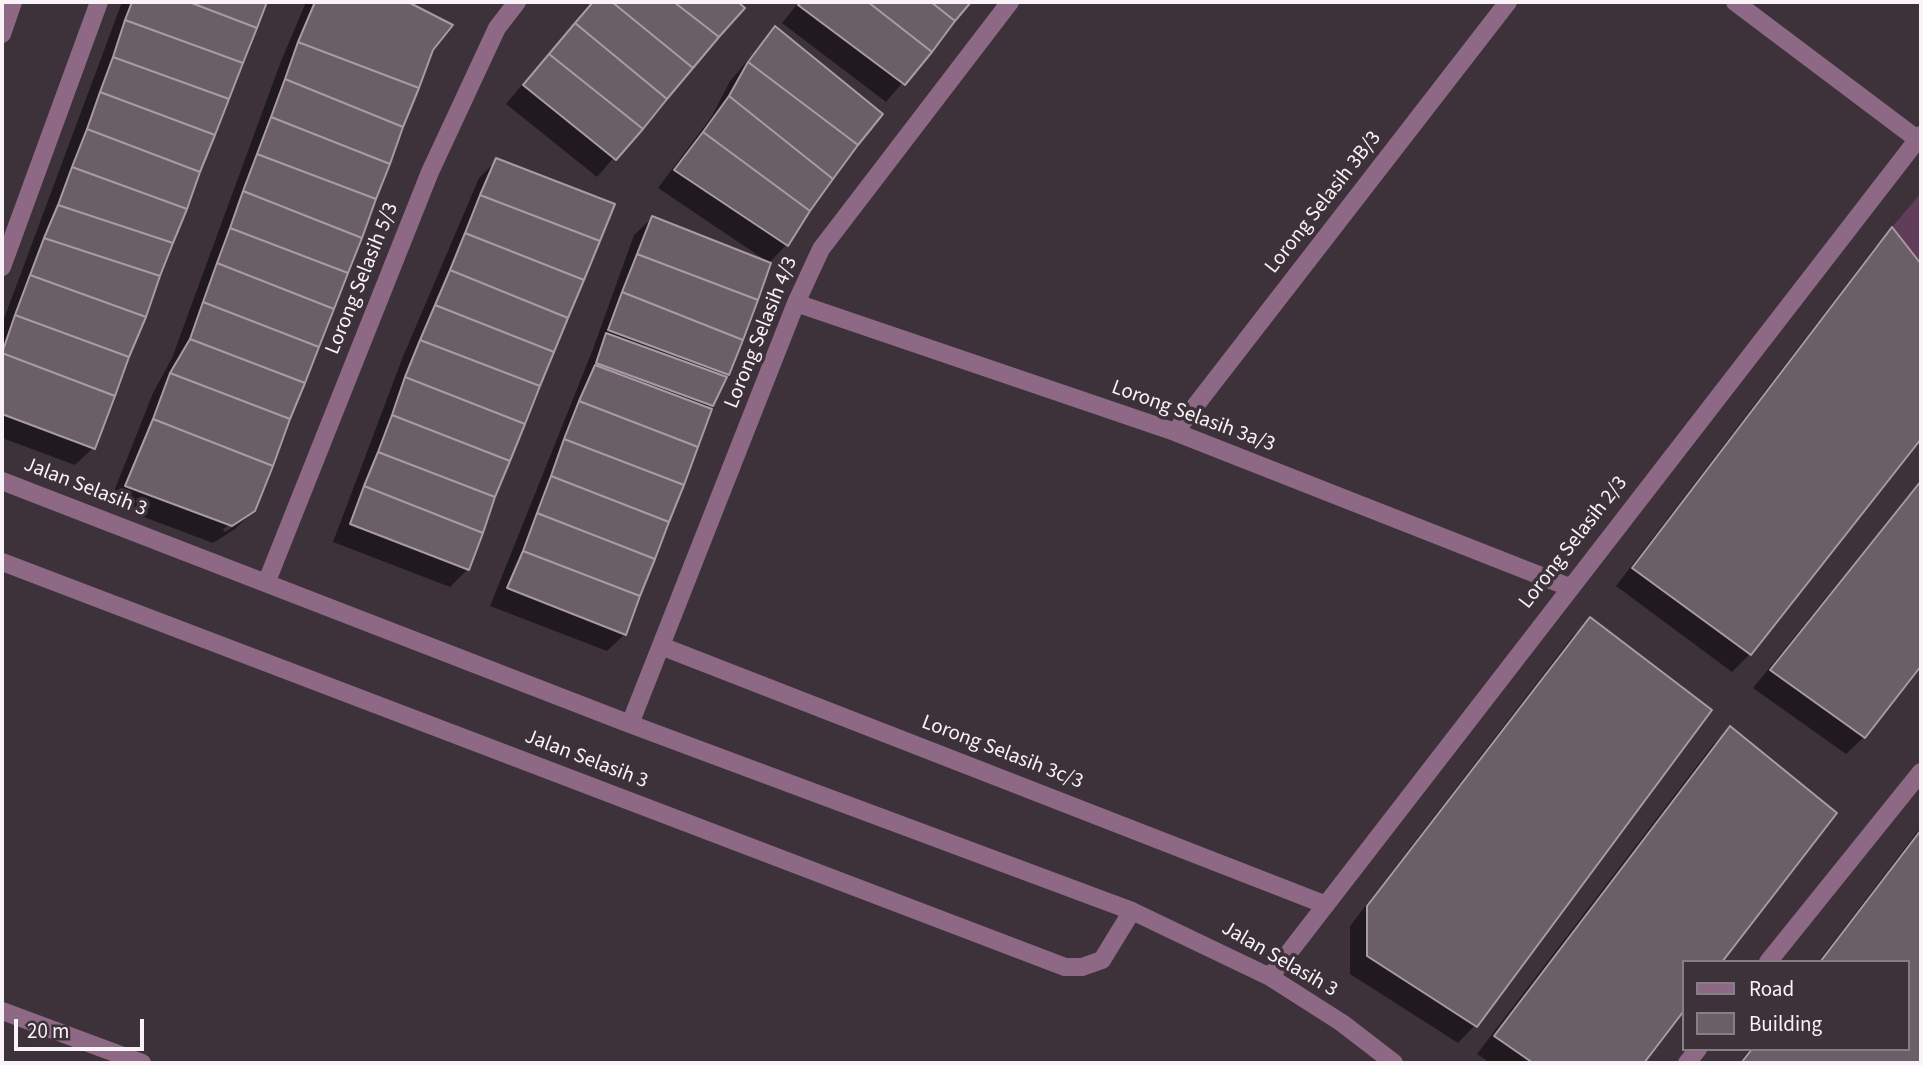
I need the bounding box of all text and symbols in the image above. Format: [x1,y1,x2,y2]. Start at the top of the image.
street label: Lorong Selasih 3B/3 [1261,127,1387,279]
street label: Lorong Selasih 5/3 [321,199,405,359]
street label: Lorong Selasih 4/3 [720,253,804,413]
street label: Lorong Selasih 3a/3 [1108,376,1278,458]
street label: Jalan Selasih 3 [20,453,150,523]
street label: Lorong Selasih 2/3 [1514,472,1634,614]
street label: Lorong Selasih 3c/3 [918,711,1086,795]
street label: Jalan Selasih 3 [521,725,651,795]
street label: Jalan Selasih 3 [1216,917,1342,1003]
legend [1682,960,1909,1051]
text: Road [1749,974,1794,1004]
scale bar [18,1006,147,1050]
text: Building [1749,1009,1822,1039]
text: 20 m [27,1016,69,1046]

